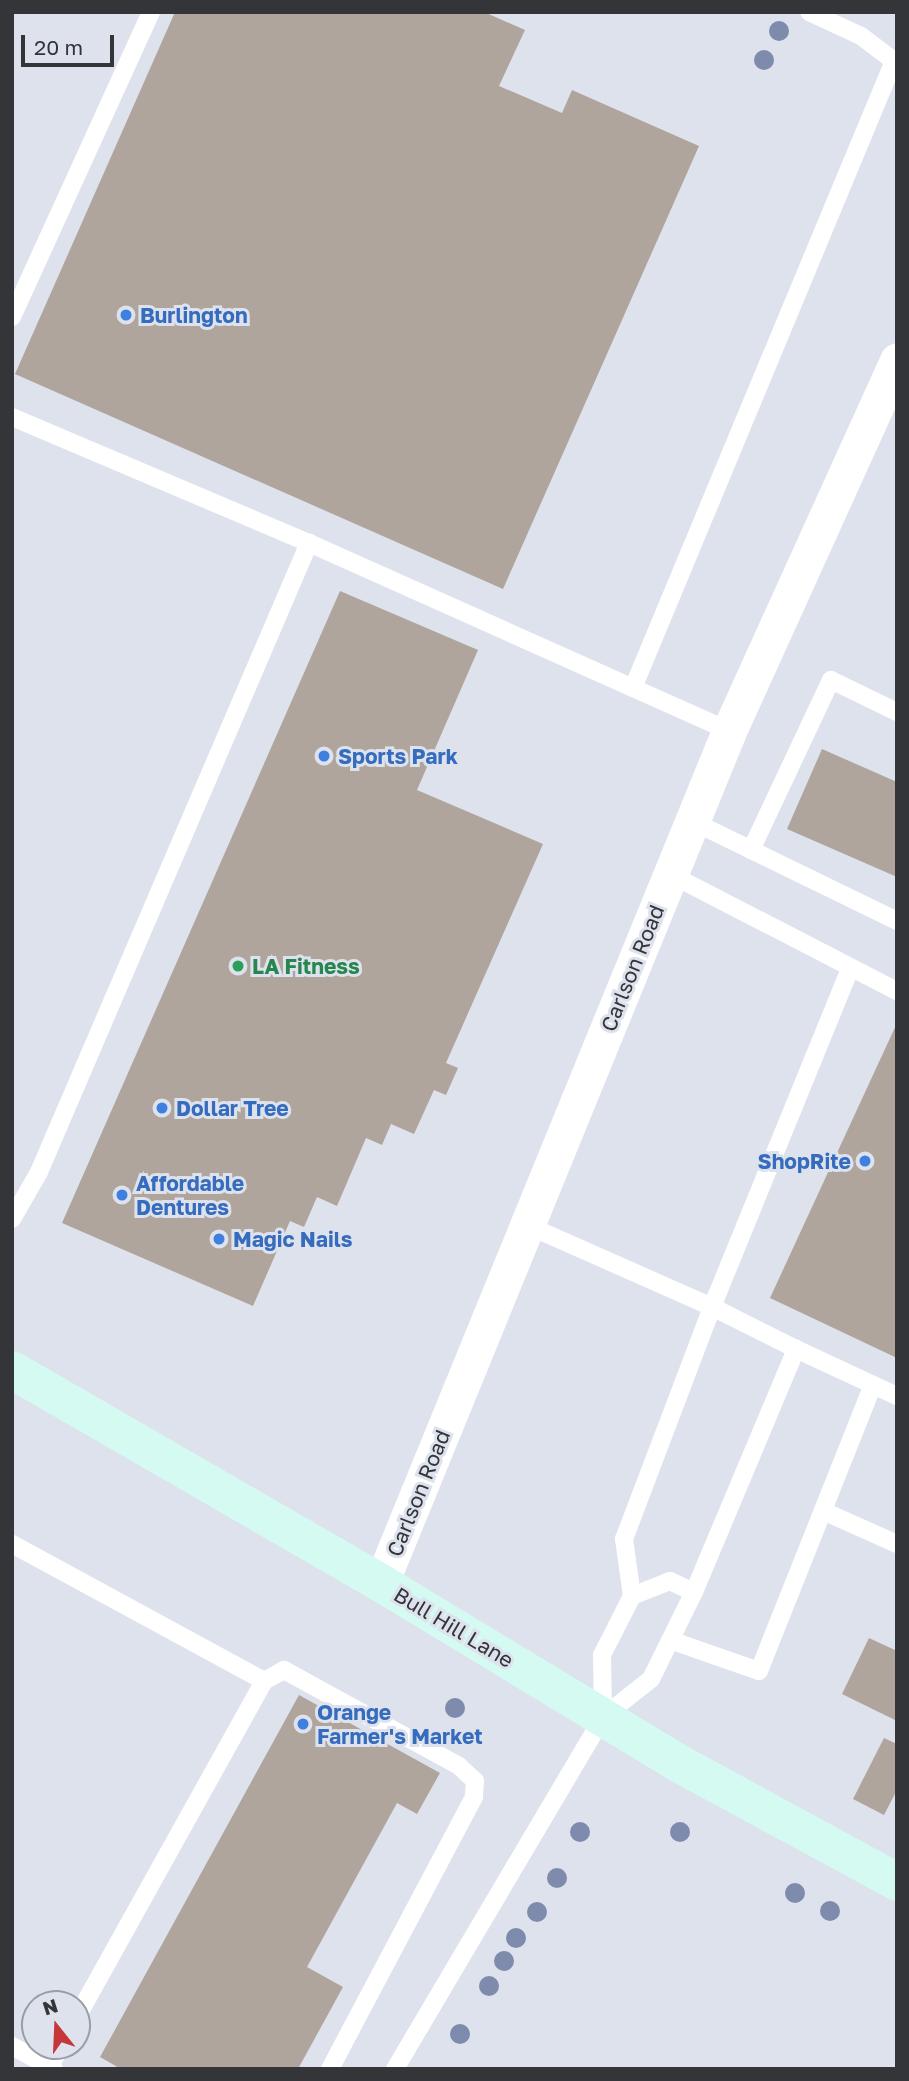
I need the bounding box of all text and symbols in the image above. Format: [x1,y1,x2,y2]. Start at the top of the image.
scale bar [24,21,117,65]
text: 20 m [34,34,83,60]
place label: Burlington [140,302,248,328]
marker: Burlington [118,307,134,323]
place label: Sports Park [338,743,458,769]
marker: Sports Park [316,748,332,764]
street label: Carlson Road [595,901,669,1035]
place label: LA Fitness [252,953,360,979]
marker: LA Fitness [230,958,246,974]
place label: Dollar Tree [176,1095,289,1121]
marker: Dollar Tree [154,1100,170,1116]
place label: ShopRite [758,1148,851,1174]
marker: ShopRite [857,1153,873,1169]
place label: Affordable Dentures [136,1170,244,1220]
marker: Affordable Dentures [114,1187,130,1203]
place label: Magic Nails [233,1226,353,1252]
marker: Magic Nails [211,1231,227,1247]
street label: Carlson Road [381,1426,455,1560]
street label: Bull Hill Lane [390,1581,518,1673]
place label: Orange Farmer's Market [317,1699,483,1749]
marker: Orange Farmer's Market [295,1716,311,1732]
north arrow [21,1990,91,2060]
text: N [40,1993,60,2020]

